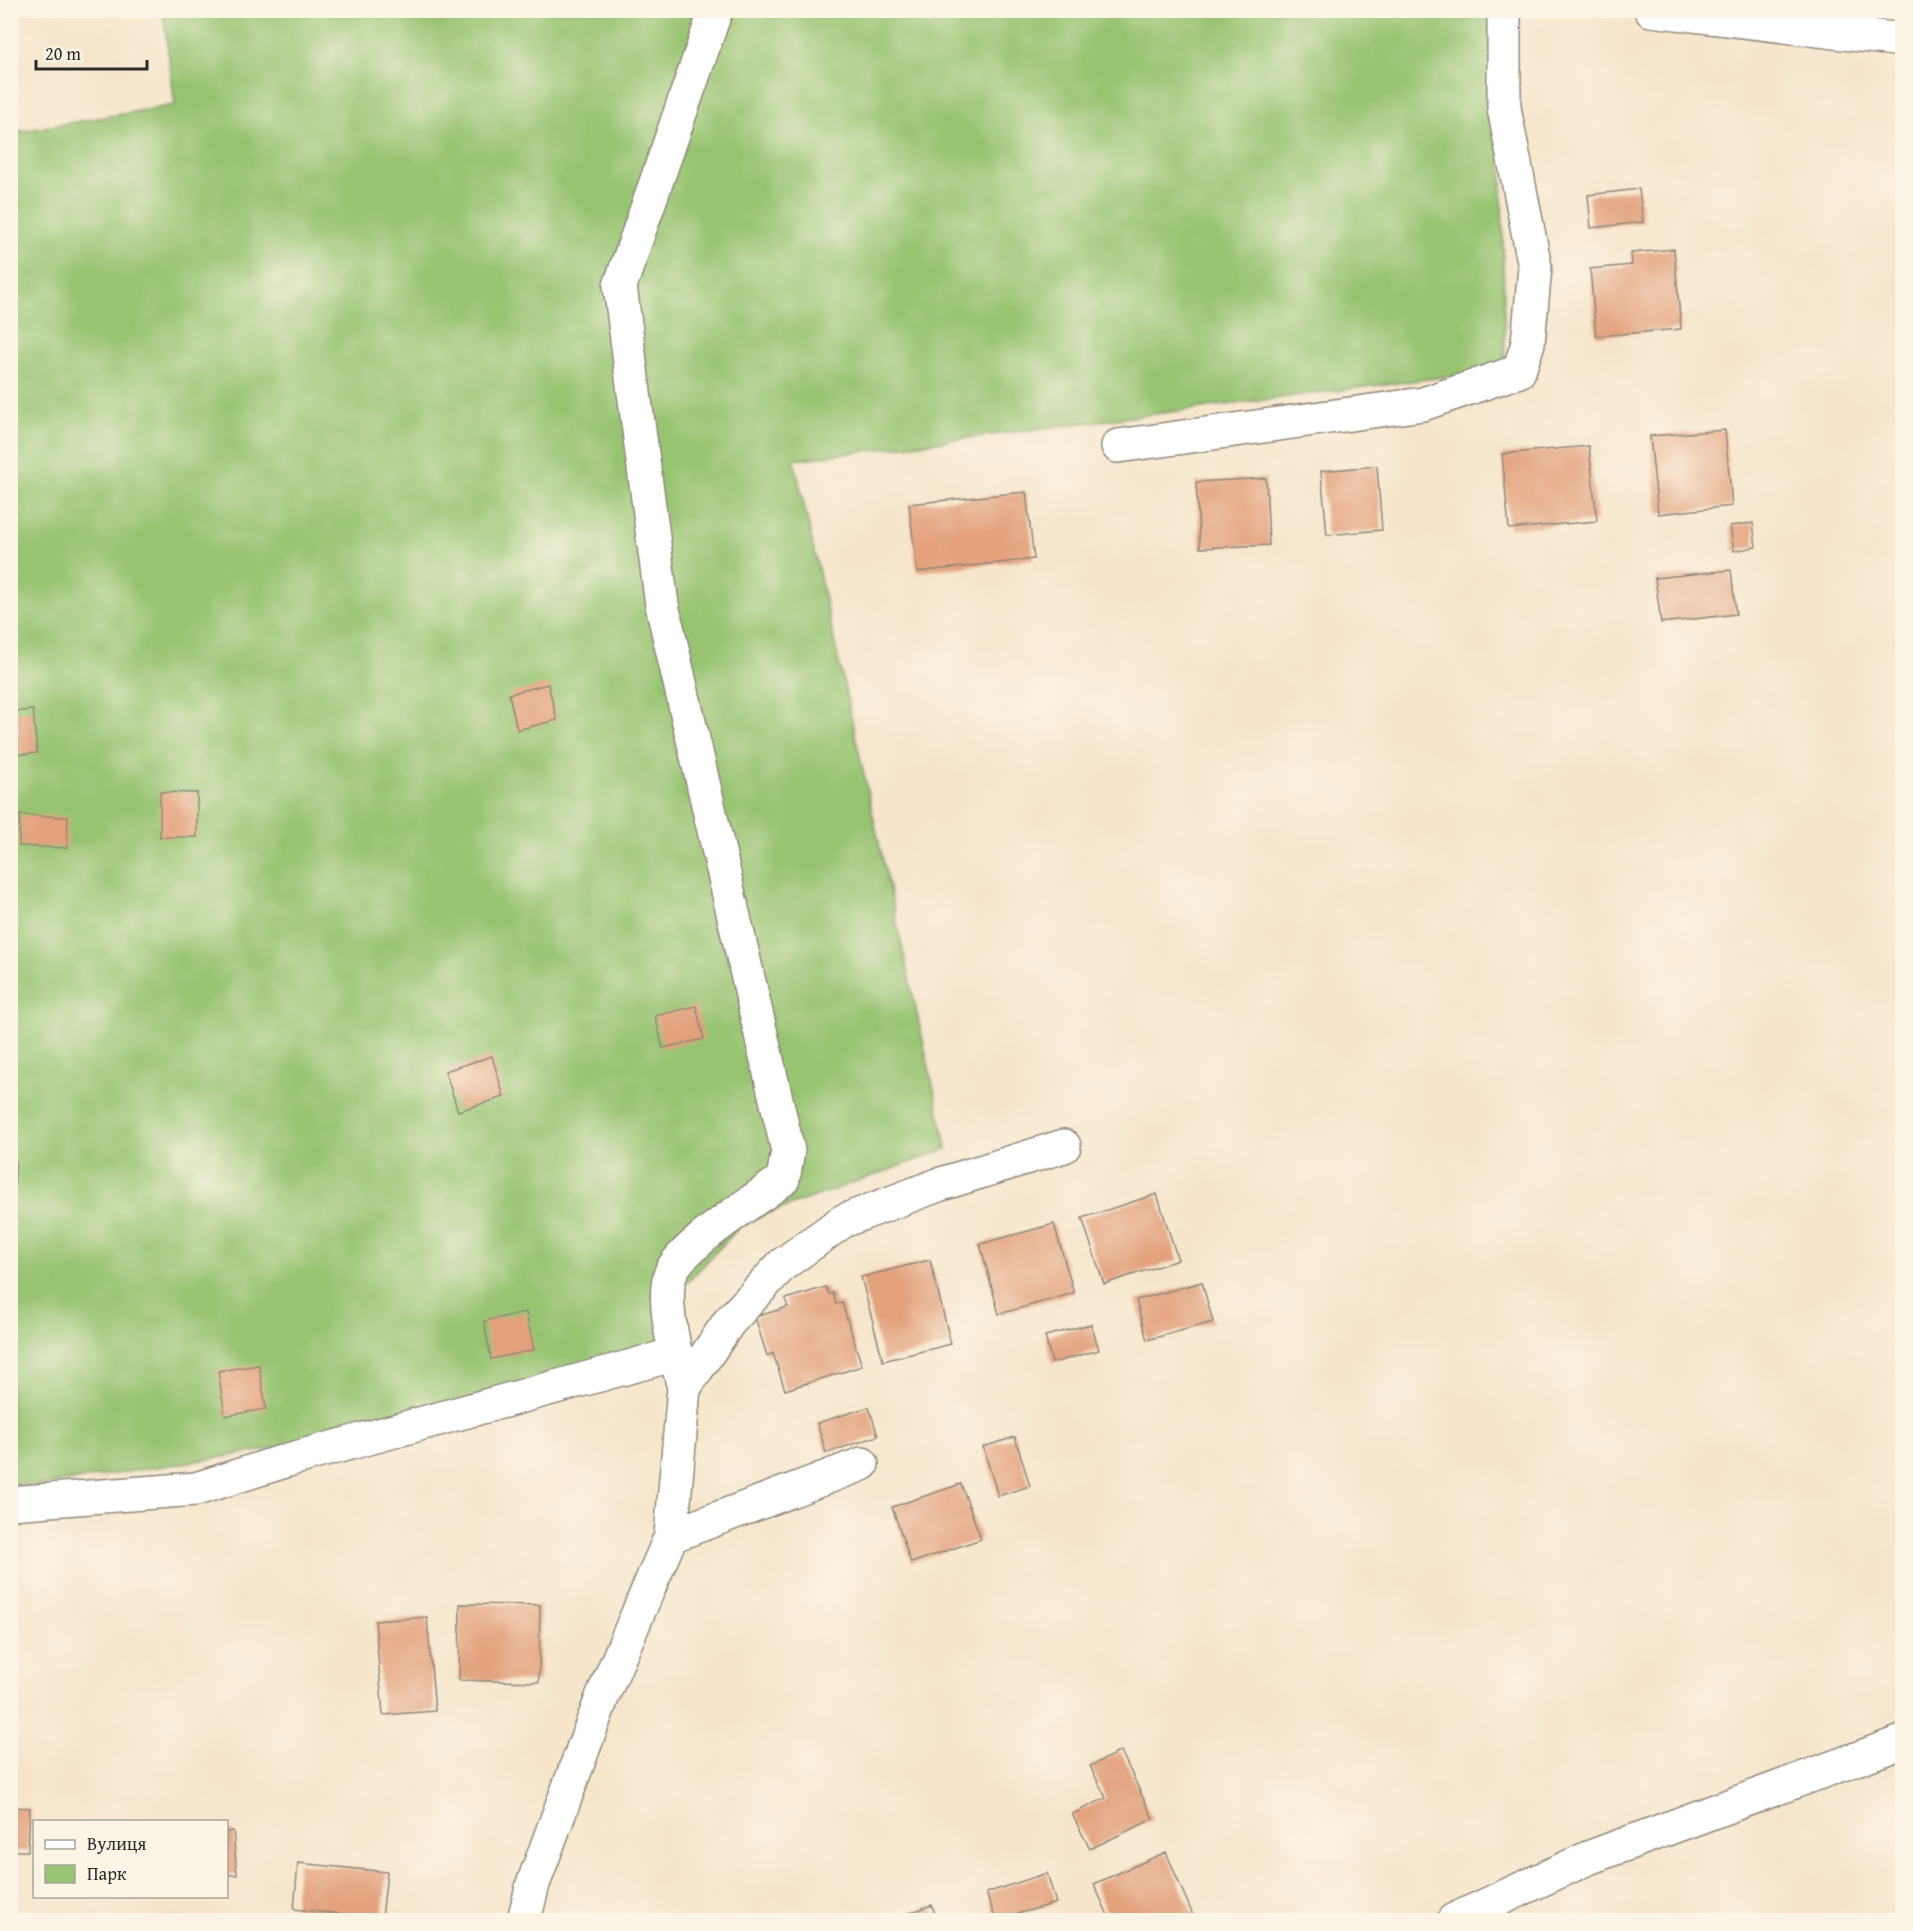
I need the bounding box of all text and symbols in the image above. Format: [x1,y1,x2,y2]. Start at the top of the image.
scale bar [36,33,147,71]
text: 20 m [45,40,81,67]
legend [33,1820,228,1898]
text: Вулиця [87,1830,146,1857]
text: Парк [87,1860,127,1887]

